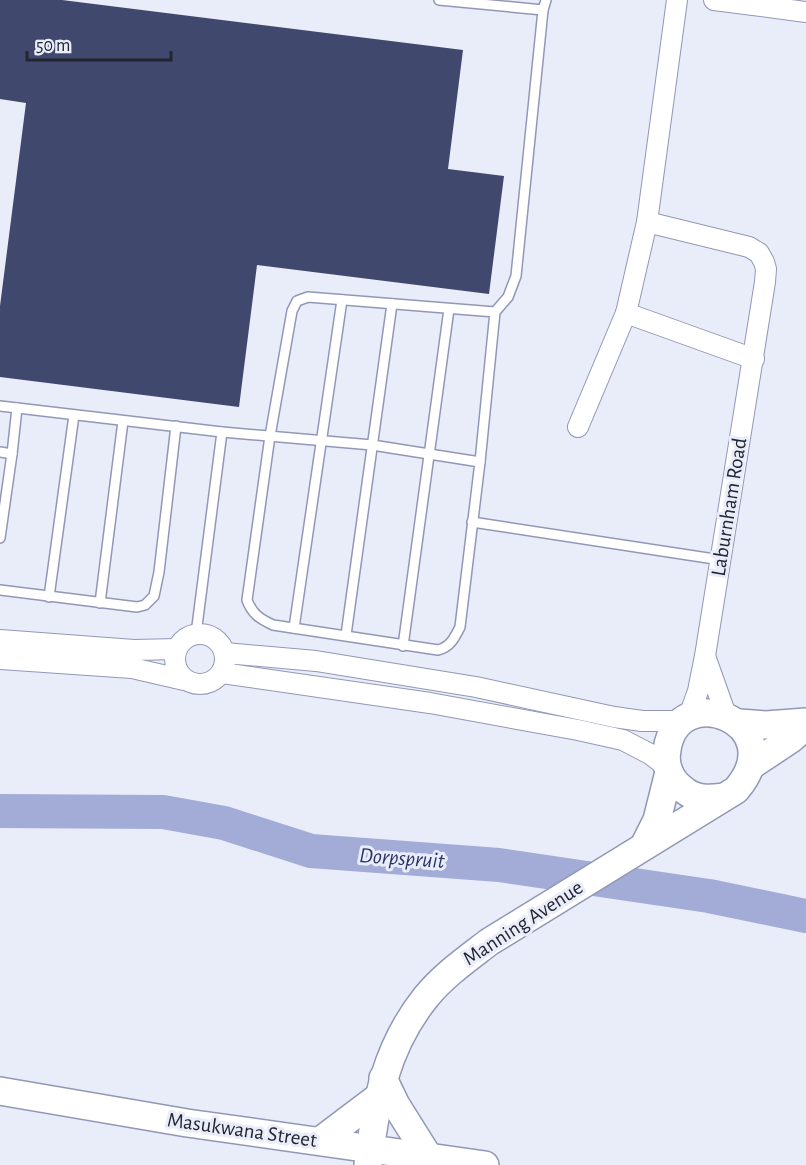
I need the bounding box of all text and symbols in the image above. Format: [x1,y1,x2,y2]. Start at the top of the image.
scale bar [27,24,171,62]
text: 50 m [36,37,70,55]
street label: Laburnham Road [708,436,750,578]
water label: Dorpspruit [358,844,446,873]
street label: Manning Avenue [459,877,587,969]
street label: Masukwana Street [166,1109,318,1151]

